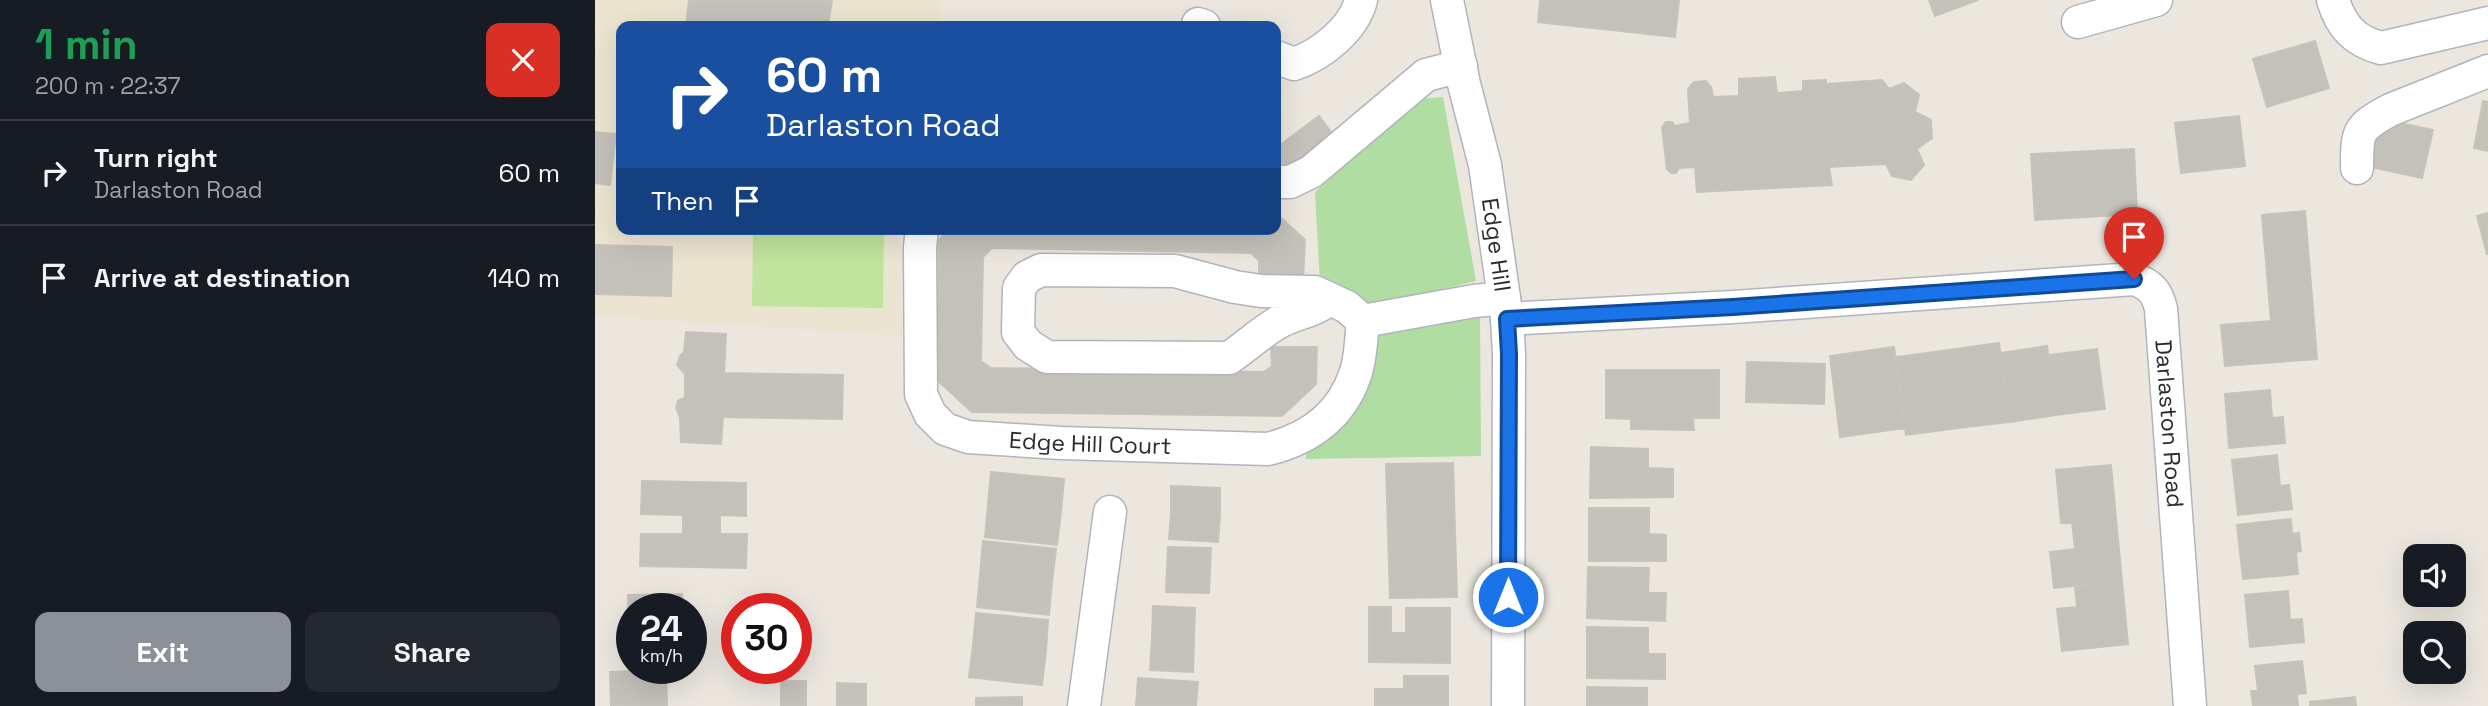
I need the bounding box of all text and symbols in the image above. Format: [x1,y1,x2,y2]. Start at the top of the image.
text: 1 min [35,18,138,71]
button: close [486,23,560,97]
text: 60 m [766,44,882,106]
icon: right [651,49,742,140]
text: 200 m · 22:37 [35,71,181,101]
text: Darlaston Road [766,105,1001,145]
text: Turn right [94,141,218,175]
icon: right [35,154,73,192]
text: 60 m [498,156,560,190]
text: Darlaston Road [94,175,263,205]
icon: arrive [728,182,766,220]
text: Then [651,184,714,218]
street label: Edge Hill [1475,196,1518,294]
pin [2104,207,2164,279]
icon: arrive [2115,218,2153,256]
icon: arrive [35,259,73,297]
text: Arrive at destination [94,261,351,295]
text: 140 m [487,261,560,295]
street label: Darlaston Road [2148,338,2190,509]
street label: Edge Hill Court [1008,425,1172,461]
map controls [2403,544,2466,684]
button: sound [2403,544,2466,607]
position arrow [1471,560,1545,634]
speed limit sign: 30 [721,593,812,684]
text: 24 [640,607,683,651]
button: Exit [35,612,291,692]
button: Share [305,612,560,692]
button: search [2403,621,2466,684]
text: km/h [640,644,683,667]

